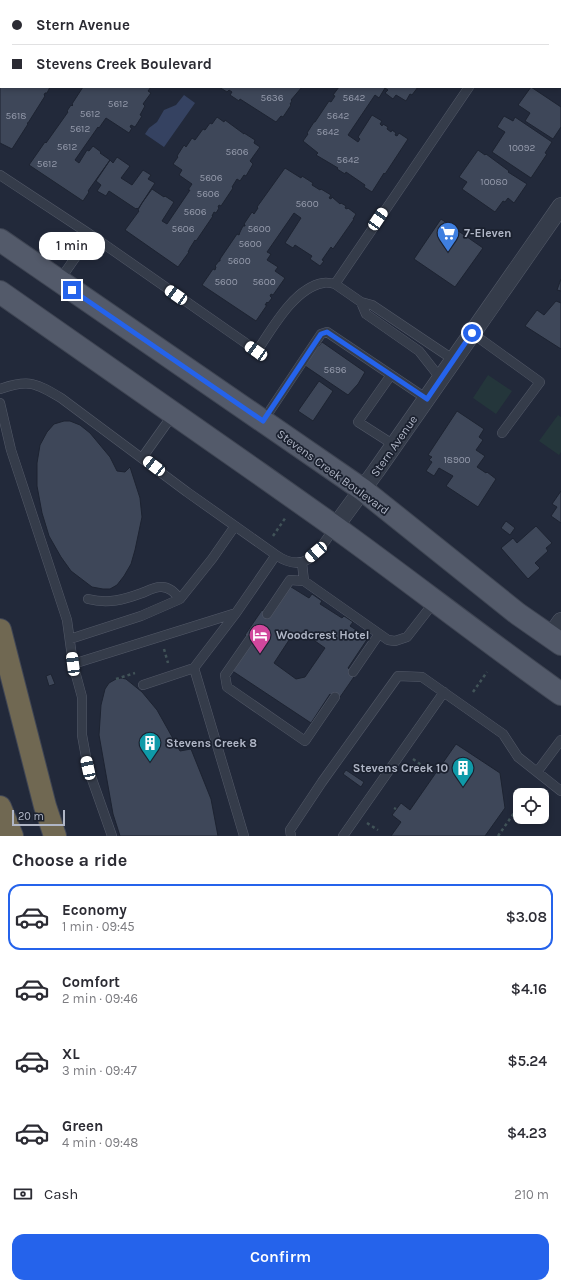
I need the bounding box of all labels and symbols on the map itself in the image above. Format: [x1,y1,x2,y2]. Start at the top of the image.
house number: 5636 [260,92,284,104]
house number: 5642 [343,92,366,104]
house number: 5612 [108,98,128,110]
house number: 5612 [80,108,100,120]
house number: 5618 [6,110,26,122]
house number: 5642 [327,110,350,122]
house number: 5612 [70,123,90,135]
house number: 5642 [317,126,340,138]
house number: 5612 [57,141,77,153]
house number: 10092 [509,142,536,154]
house number: 5606 [225,146,249,158]
house number: 5642 [337,154,360,166]
house number: 5612 [37,158,57,170]
house number: 5606 [199,172,223,184]
house number: 10080 [480,176,508,188]
house number: 5606 [196,188,220,200]
house number: 5600 [295,198,319,210]
house number: 5606 [183,206,207,218]
car [366,206,390,232]
supermarket icon: 7-Eleven [435,220,461,253]
house number: 5606 [171,223,195,235]
house number: 5600 [247,223,271,235]
place label: 7-Eleven [464,226,512,240]
callout: 1 min [39,232,105,260]
house number: 5600 [238,238,262,250]
house number: 5600 [227,255,251,267]
house number: 5600 [214,276,238,288]
house number: 5600 [252,276,276,288]
route end [63,281,81,299]
car [163,283,189,307]
route start [463,324,481,342]
car [243,339,269,363]
house number: 5696 [324,364,347,376]
street label: Stern Avenue [368,413,420,479]
street label: Stevens Creek Boulevard [274,427,392,517]
car [141,454,167,478]
house number: 18900 [443,454,471,466]
car [303,540,329,564]
hotel icon: Woodcrest Hotel [247,622,273,655]
place label: Woodcrest Hotel [276,628,369,642]
car [66,651,80,677]
building icon: Stevens Creek 8 [137,730,163,763]
place label: Stevens Creek 8 [166,736,257,750]
car [80,755,96,781]
building icon: Stevens Creek 10 [450,755,476,788]
place label: Stevens Creek 10 [353,761,448,775]
scale bar [12,808,65,827]

